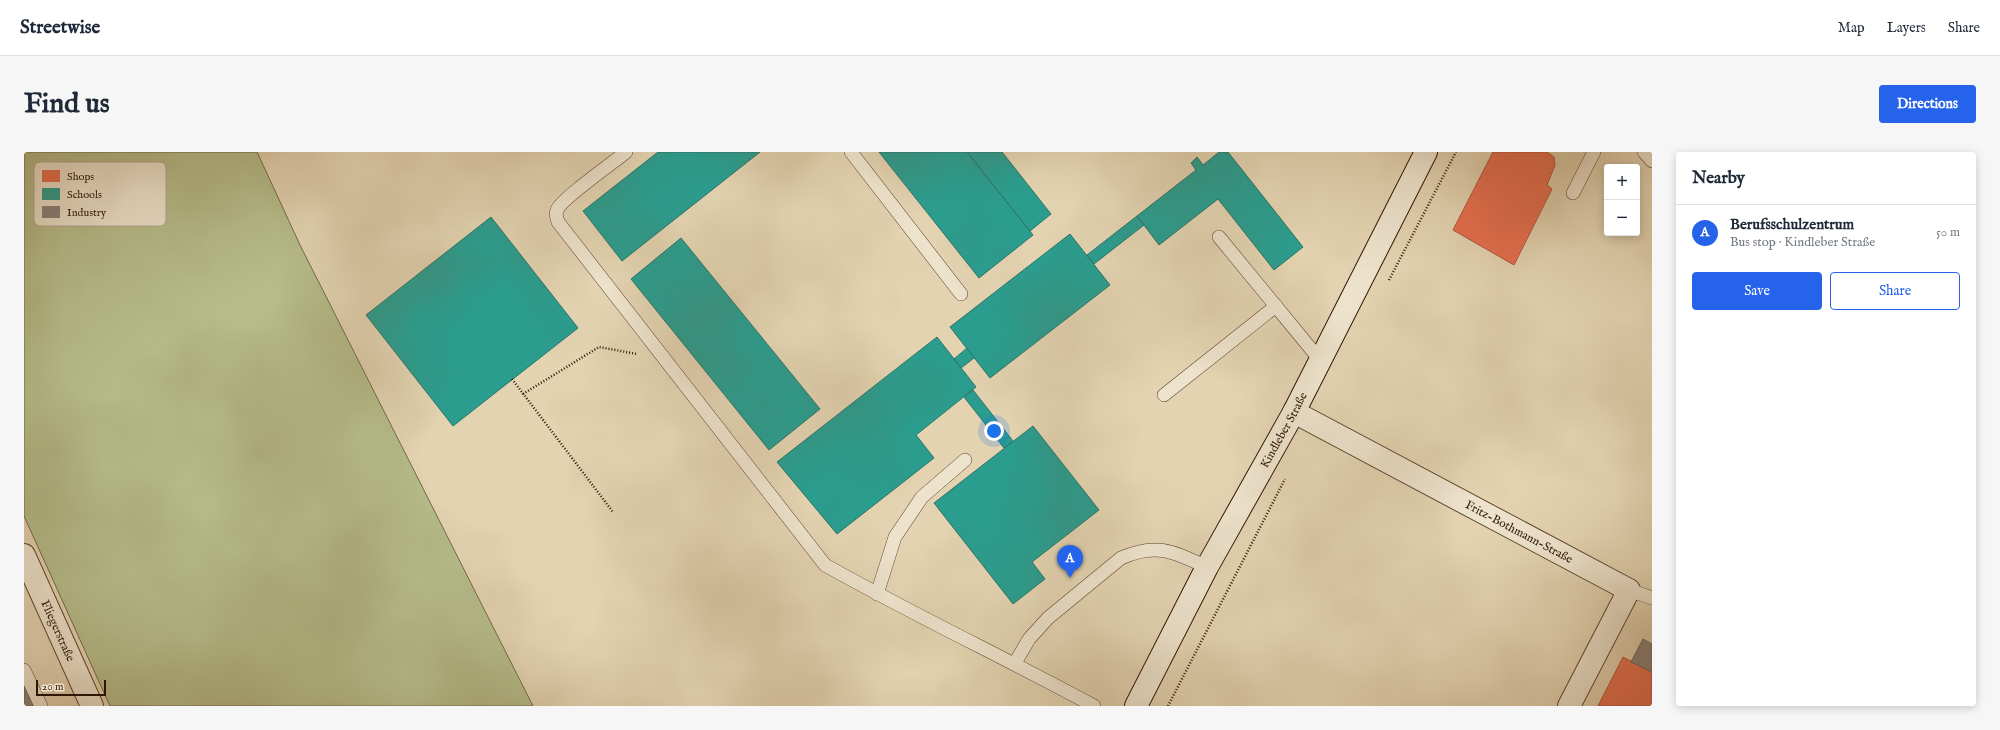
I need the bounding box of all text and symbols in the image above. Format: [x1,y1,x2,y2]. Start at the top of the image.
text: Streetwise [20,16,100,40]
text: Map [1838,19,1865,37]
text: Layers [1887,19,1926,37]
text: Share [1948,19,1980,37]
button: Directions [1879,85,1976,123]
text: Find us [24,87,110,122]
legend [34,162,166,226]
map controls [1604,164,1640,236]
button: + [1604,164,1640,200]
text: Nearby [1692,168,1745,189]
text: Shops [67,170,94,184]
text: Schools [67,188,102,202]
button: − [1604,200,1640,236]
text: Industry [67,206,107,220]
text: Berufsschulzentrum [1730,215,1854,234]
text: A [1701,224,1709,241]
text: 50 m [1936,224,1960,241]
text: Bus stop · Kindleber Straße [1730,234,1875,251]
button: Save [1692,272,1822,310]
button: Share [1830,272,1960,310]
street label: Kindleber Straße [1257,389,1310,470]
your location [984,421,1004,441]
street label: Fritz-Bothmann-Straße [1463,497,1576,567]
pin: A [1057,545,1083,578]
street label: Fliegerstraße [38,598,79,664]
scale bar [36,678,106,697]
text: 20 m [42,680,63,694]

